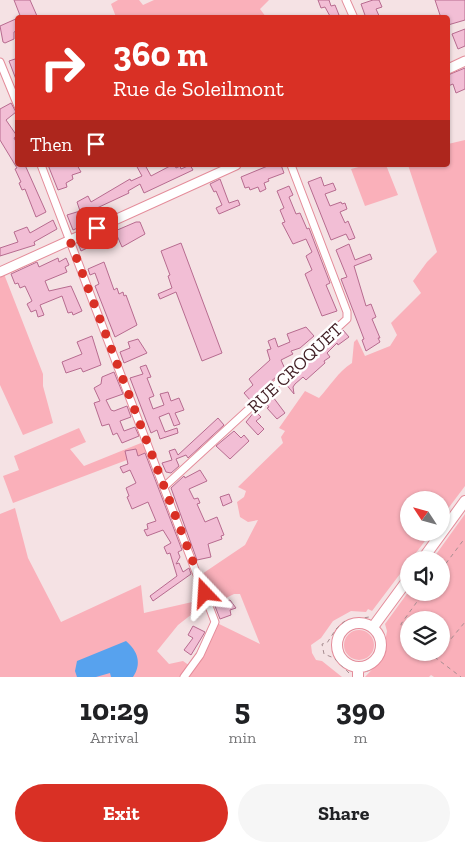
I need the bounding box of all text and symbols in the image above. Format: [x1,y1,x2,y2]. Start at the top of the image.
text: 360 m [113,33,208,75]
icon: right [30,35,95,100]
text: Rue de Soleilmont [113,75,284,102]
icon: arrive [82,130,110,158]
text: Then [30,133,72,156]
pin [76,207,118,249]
icon: arrive [83,214,111,242]
street label: RUE CROQUET [243,318,347,418]
north arrow [400,491,450,541]
map controls [400,491,450,661]
button: sound [400,551,450,601]
position arrow [178,566,230,618]
button: layers [400,611,450,661]
text: 10:29 [80,692,149,728]
text: 5 [234,692,250,728]
text: 390 [336,692,385,728]
text: Arrival [90,728,138,747]
text: min [229,728,256,747]
text: m [354,728,367,747]
button: Exit [15,784,228,842]
button: Share [238,784,450,842]

